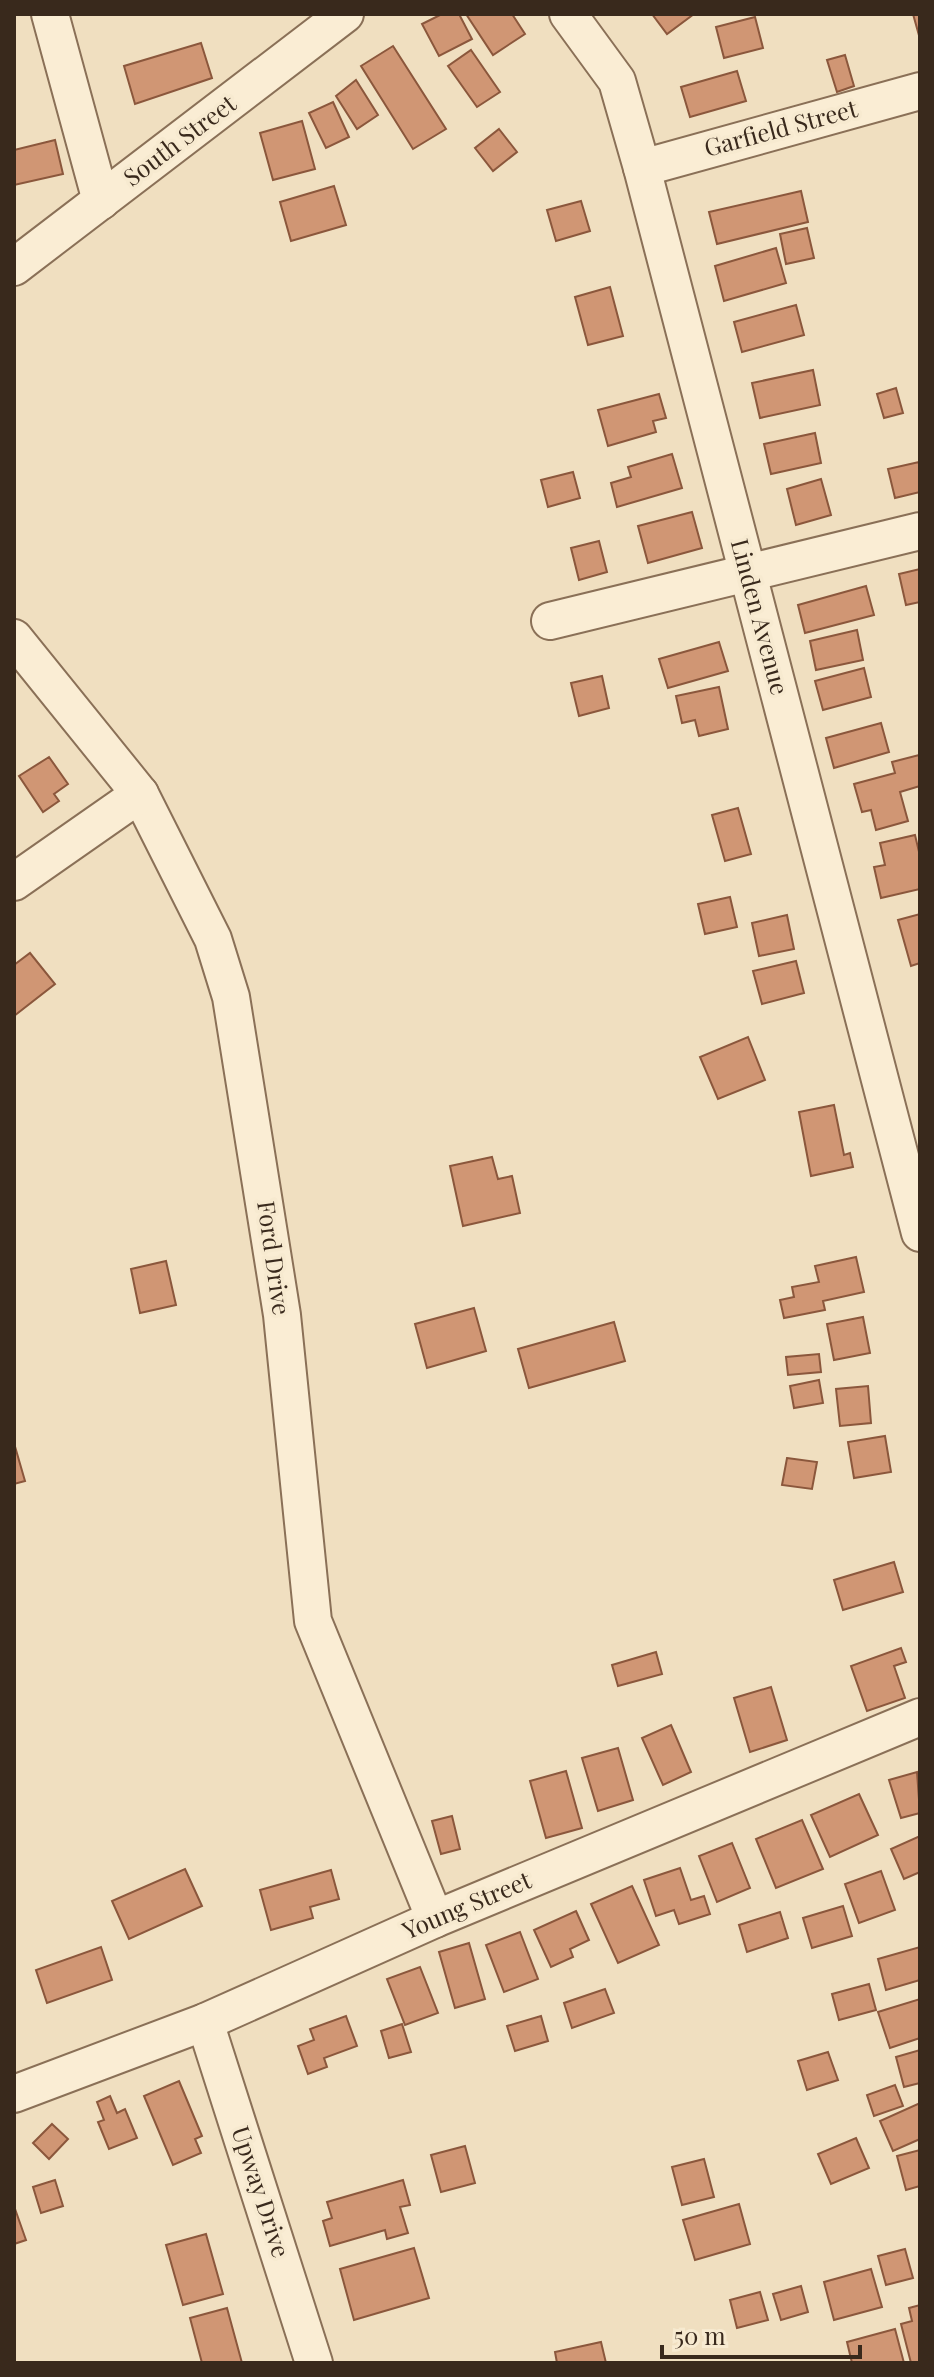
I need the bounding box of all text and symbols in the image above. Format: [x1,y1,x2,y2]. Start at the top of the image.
street label: South Street [116,86,242,192]
street label: Garfield Street [700,91,861,163]
street label: Linden Avenue [725,535,797,698]
street label: Ford Drive [251,1199,299,1317]
street label: Young Street [396,1863,536,1946]
street label: Upway Drive [226,2122,298,2261]
scale bar [662,2309,860,2359]
text: 50 m [674,2319,726,2351]

